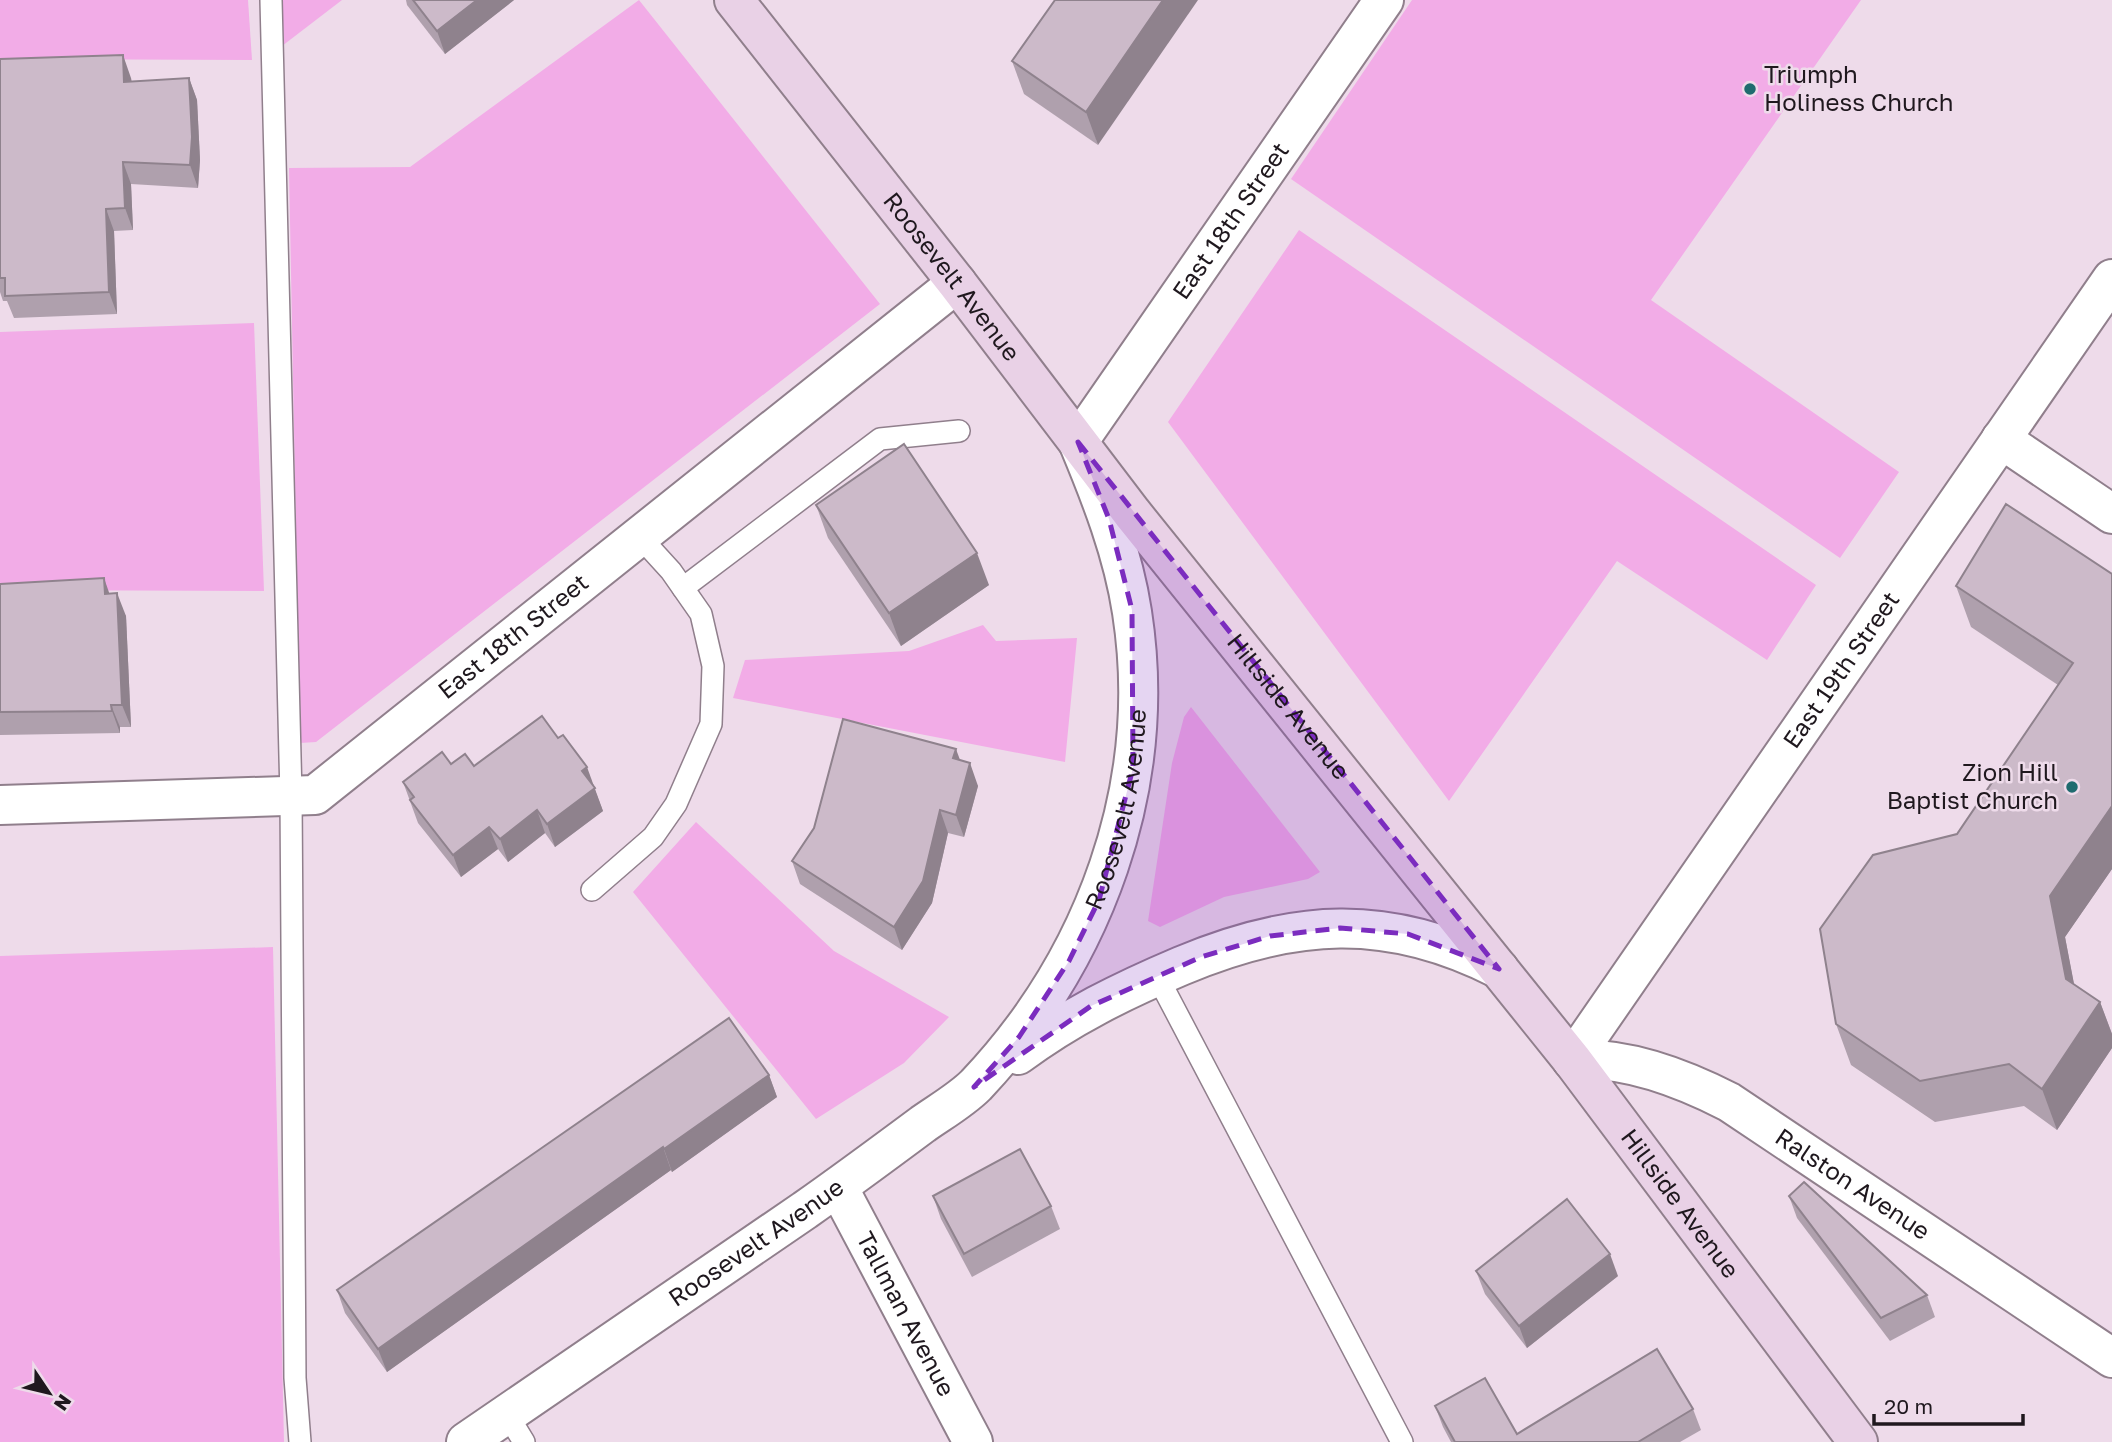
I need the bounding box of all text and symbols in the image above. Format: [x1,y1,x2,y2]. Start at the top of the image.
place label: Triumph Holiness Church [1764,59,1953,116]
marker: Triumph Holiness Church [1742,81,1758,97]
street label: East 18th Street [1166,136,1294,304]
street label: Roosevelt Avenue [878,186,1027,366]
street label: East 18th Street [432,567,594,704]
street label: East 19th Street [1776,585,1905,753]
street label: Hillside Avenue [1222,627,1356,785]
street label: Roosevelt Avenue [1078,709,1151,914]
place label: Zion Hill Baptist Church [1887,757,2058,814]
marker: Zion Hill Baptist Church [2064,779,2080,795]
street label: Ralston Avenue [1771,1121,1936,1245]
street label: Hillside Avenue [1616,1123,1746,1283]
street label: Roosevelt Avenue [663,1171,848,1312]
street label: Tallman Avenue [851,1226,962,1401]
north arrow [14,1358,84,1428]
scale bar [1874,1382,2023,1426]
text: N [50,1391,77,1416]
text: 20 m [1884,1393,1933,1419]

